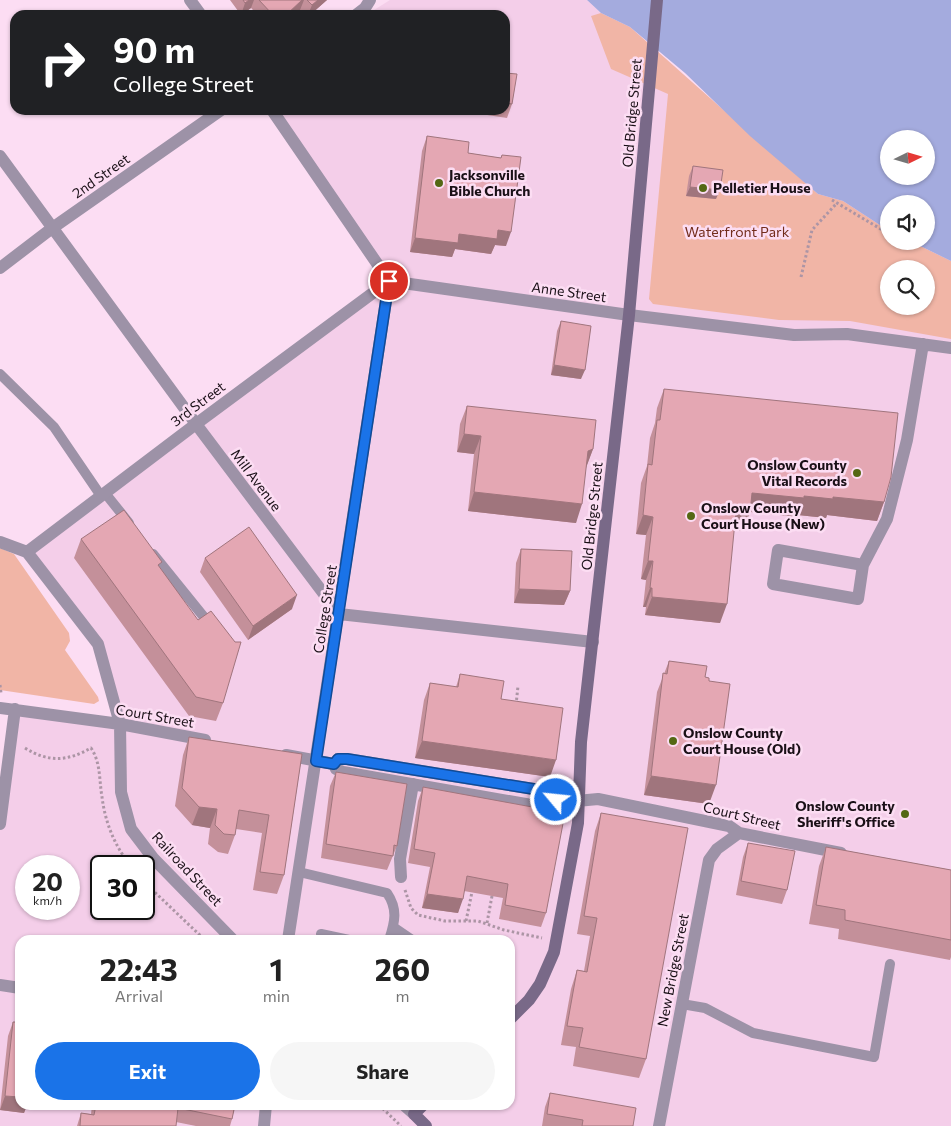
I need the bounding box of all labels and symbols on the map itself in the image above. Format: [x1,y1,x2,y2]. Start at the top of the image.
street label: Old Bridge Street [618,58,645,168]
north arrow [880,130,935,185]
street label: 2nd Street [69,150,133,202]
place label: Jacksonville Bible Church [449,166,530,199]
marker: Jacksonville Bible Church [433,177,445,189]
place label: Pelletier House [713,179,811,196]
marker: Pelletier House [697,182,709,194]
park label: Waterfront Park [685,223,790,240]
pin [368,260,410,302]
street label: Anne Street [531,278,608,305]
street label: 3rd Street [167,377,228,430]
street label: Mill Avenue [228,445,285,514]
place label: Onslow County Vital Records [747,456,847,489]
street label: Old Bridge Street [577,461,606,571]
marker: Onslow County Vital Records [851,467,863,479]
place label: Onslow County Court House (New) [701,499,825,532]
marker: Onslow County Court House (New) [685,510,697,522]
street label: College Street [309,563,340,654]
street label: Court Street [115,700,196,731]
place label: Onslow County Court House (Old) [683,724,801,757]
marker: Onslow County Court House (Old) [667,735,679,747]
position arrow [529,773,581,825]
place label: Onslow County Sheriff's Office [795,797,895,830]
street label: Court Street [702,798,783,833]
marker: Onslow County Sheriff's Office [899,808,911,820]
street label: Railroad Street [149,828,226,909]
speed limit sign: 30 [90,855,155,920]
street label: New Bridge Street [653,912,692,1028]

